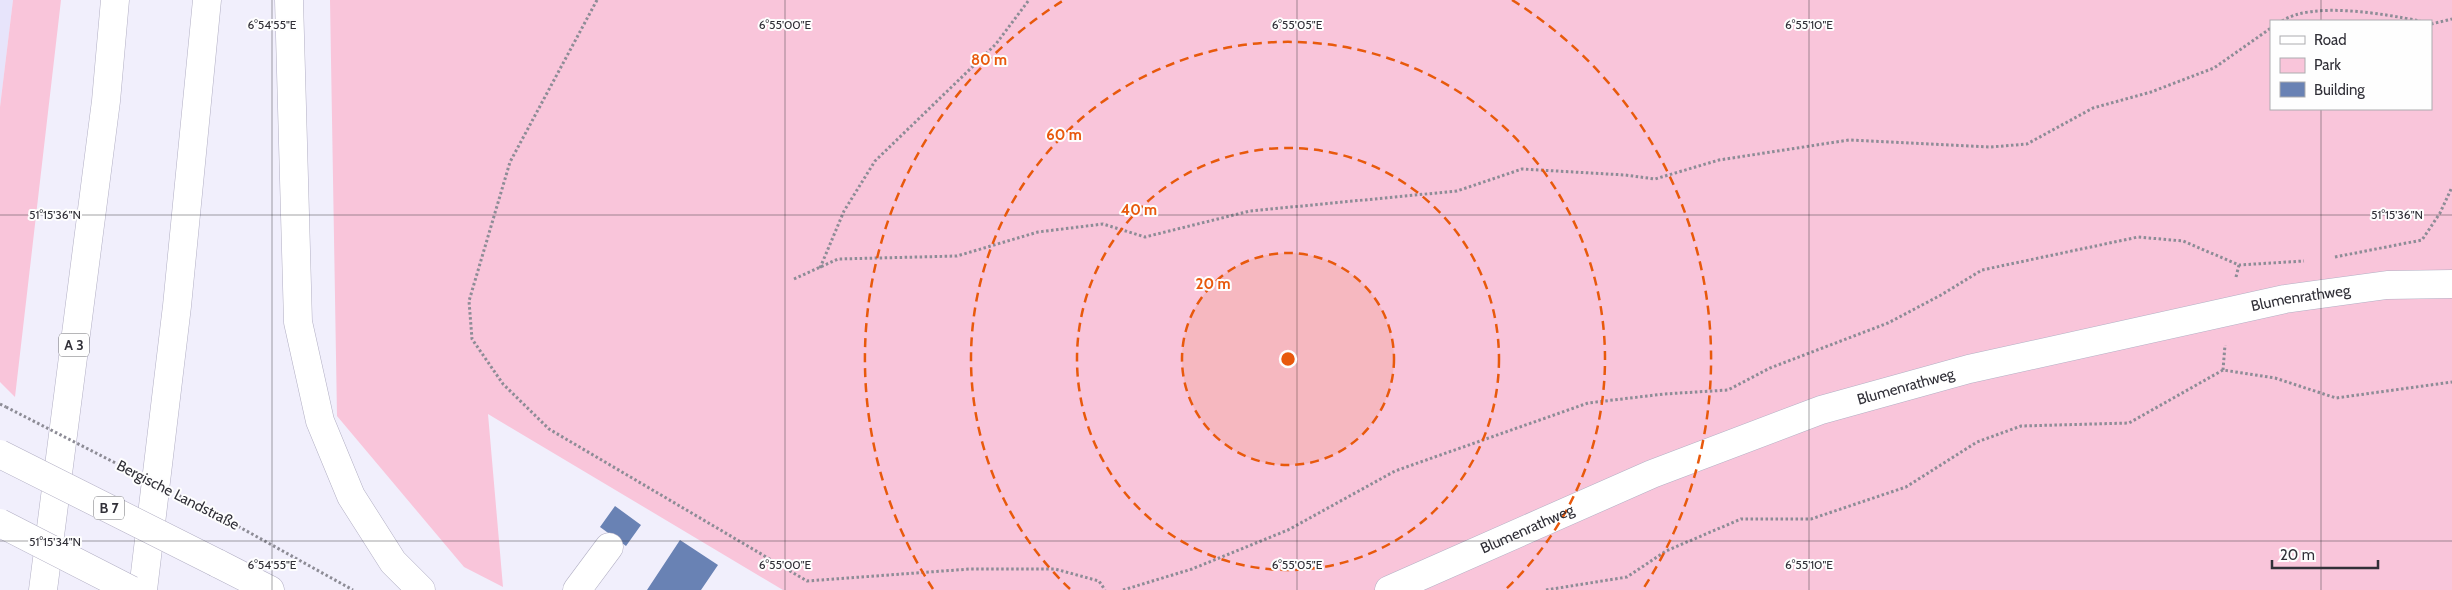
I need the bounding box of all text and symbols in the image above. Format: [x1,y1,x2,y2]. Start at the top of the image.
text: 6°54'55"E [247,17,297,32]
text: 6°55'00"E [759,17,812,32]
text: 6°55'05"E [1272,17,1323,32]
text: 6°55'10"E [1785,17,1833,32]
legend [2270,20,2432,110]
text: Road [2314,31,2347,49]
text: 80 m [971,51,1007,69]
text: Park [2314,56,2341,74]
text: Building [2314,81,2365,99]
text: 60 m [1046,126,1082,144]
text: 40 m [1121,201,1157,219]
text: 51°15'36"N [29,207,81,222]
text: 51°15'36"N [2371,207,2423,222]
text: 20 m [1196,275,1230,293]
street label: Blumenrathweg [2249,281,2352,315]
road number: A 3 [59,334,89,356]
centre of rings [1279,350,1297,368]
street label: Blumenrathweg [1855,364,1957,409]
street label: Bergische Landstraße [114,456,243,534]
road number: B 7 [94,496,124,520]
street label: Blumenrathweg [1478,500,1577,558]
text: 51°15'34"N [29,534,81,549]
scale bar [2272,538,2378,570]
text: 20 m [2280,546,2315,564]
text: 6°54'55"E [247,557,297,572]
text: 6°55'00"E [759,557,812,572]
text: 6°55'05"E [1272,557,1323,572]
text: 6°55'10"E [1785,557,1833,572]

